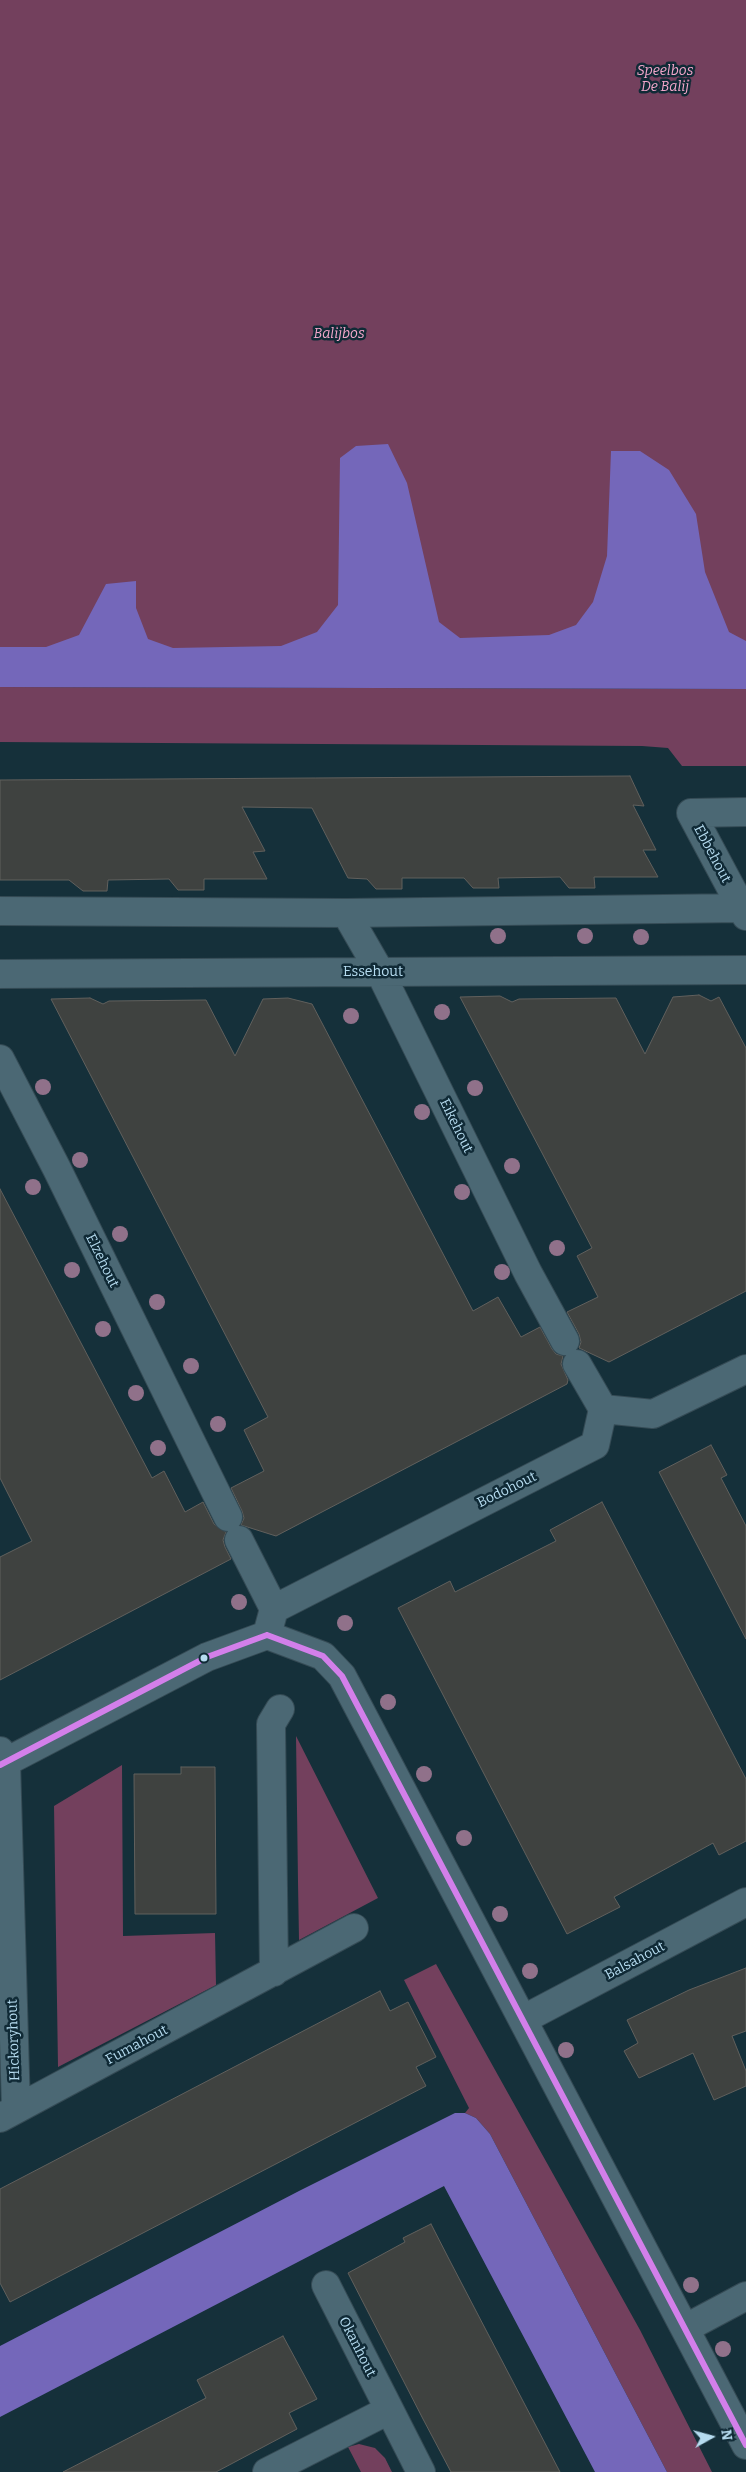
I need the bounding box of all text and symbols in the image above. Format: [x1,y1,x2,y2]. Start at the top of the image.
park label: Speelbos De Balij [637,63,693,95]
park label: Balijbos [313,326,365,342]
street label: Ebbehout [690,822,734,886]
street label: Essehout [343,964,403,980]
street label: Eikehout [436,1096,476,1156]
street label: Elzehout [82,1231,122,1291]
street label: Bodohout [475,1468,539,1512]
unlabelled marker [199,1653,209,1663]
street label: Balsahout [602,1938,668,1984]
street label: Hickoryhout [4,1999,24,2081]
street label: Fumahout [103,2022,171,2068]
street label: Okanhout [335,2314,379,2380]
north arrow [686,2412,736,2462]
text: N [717,2429,735,2442]

